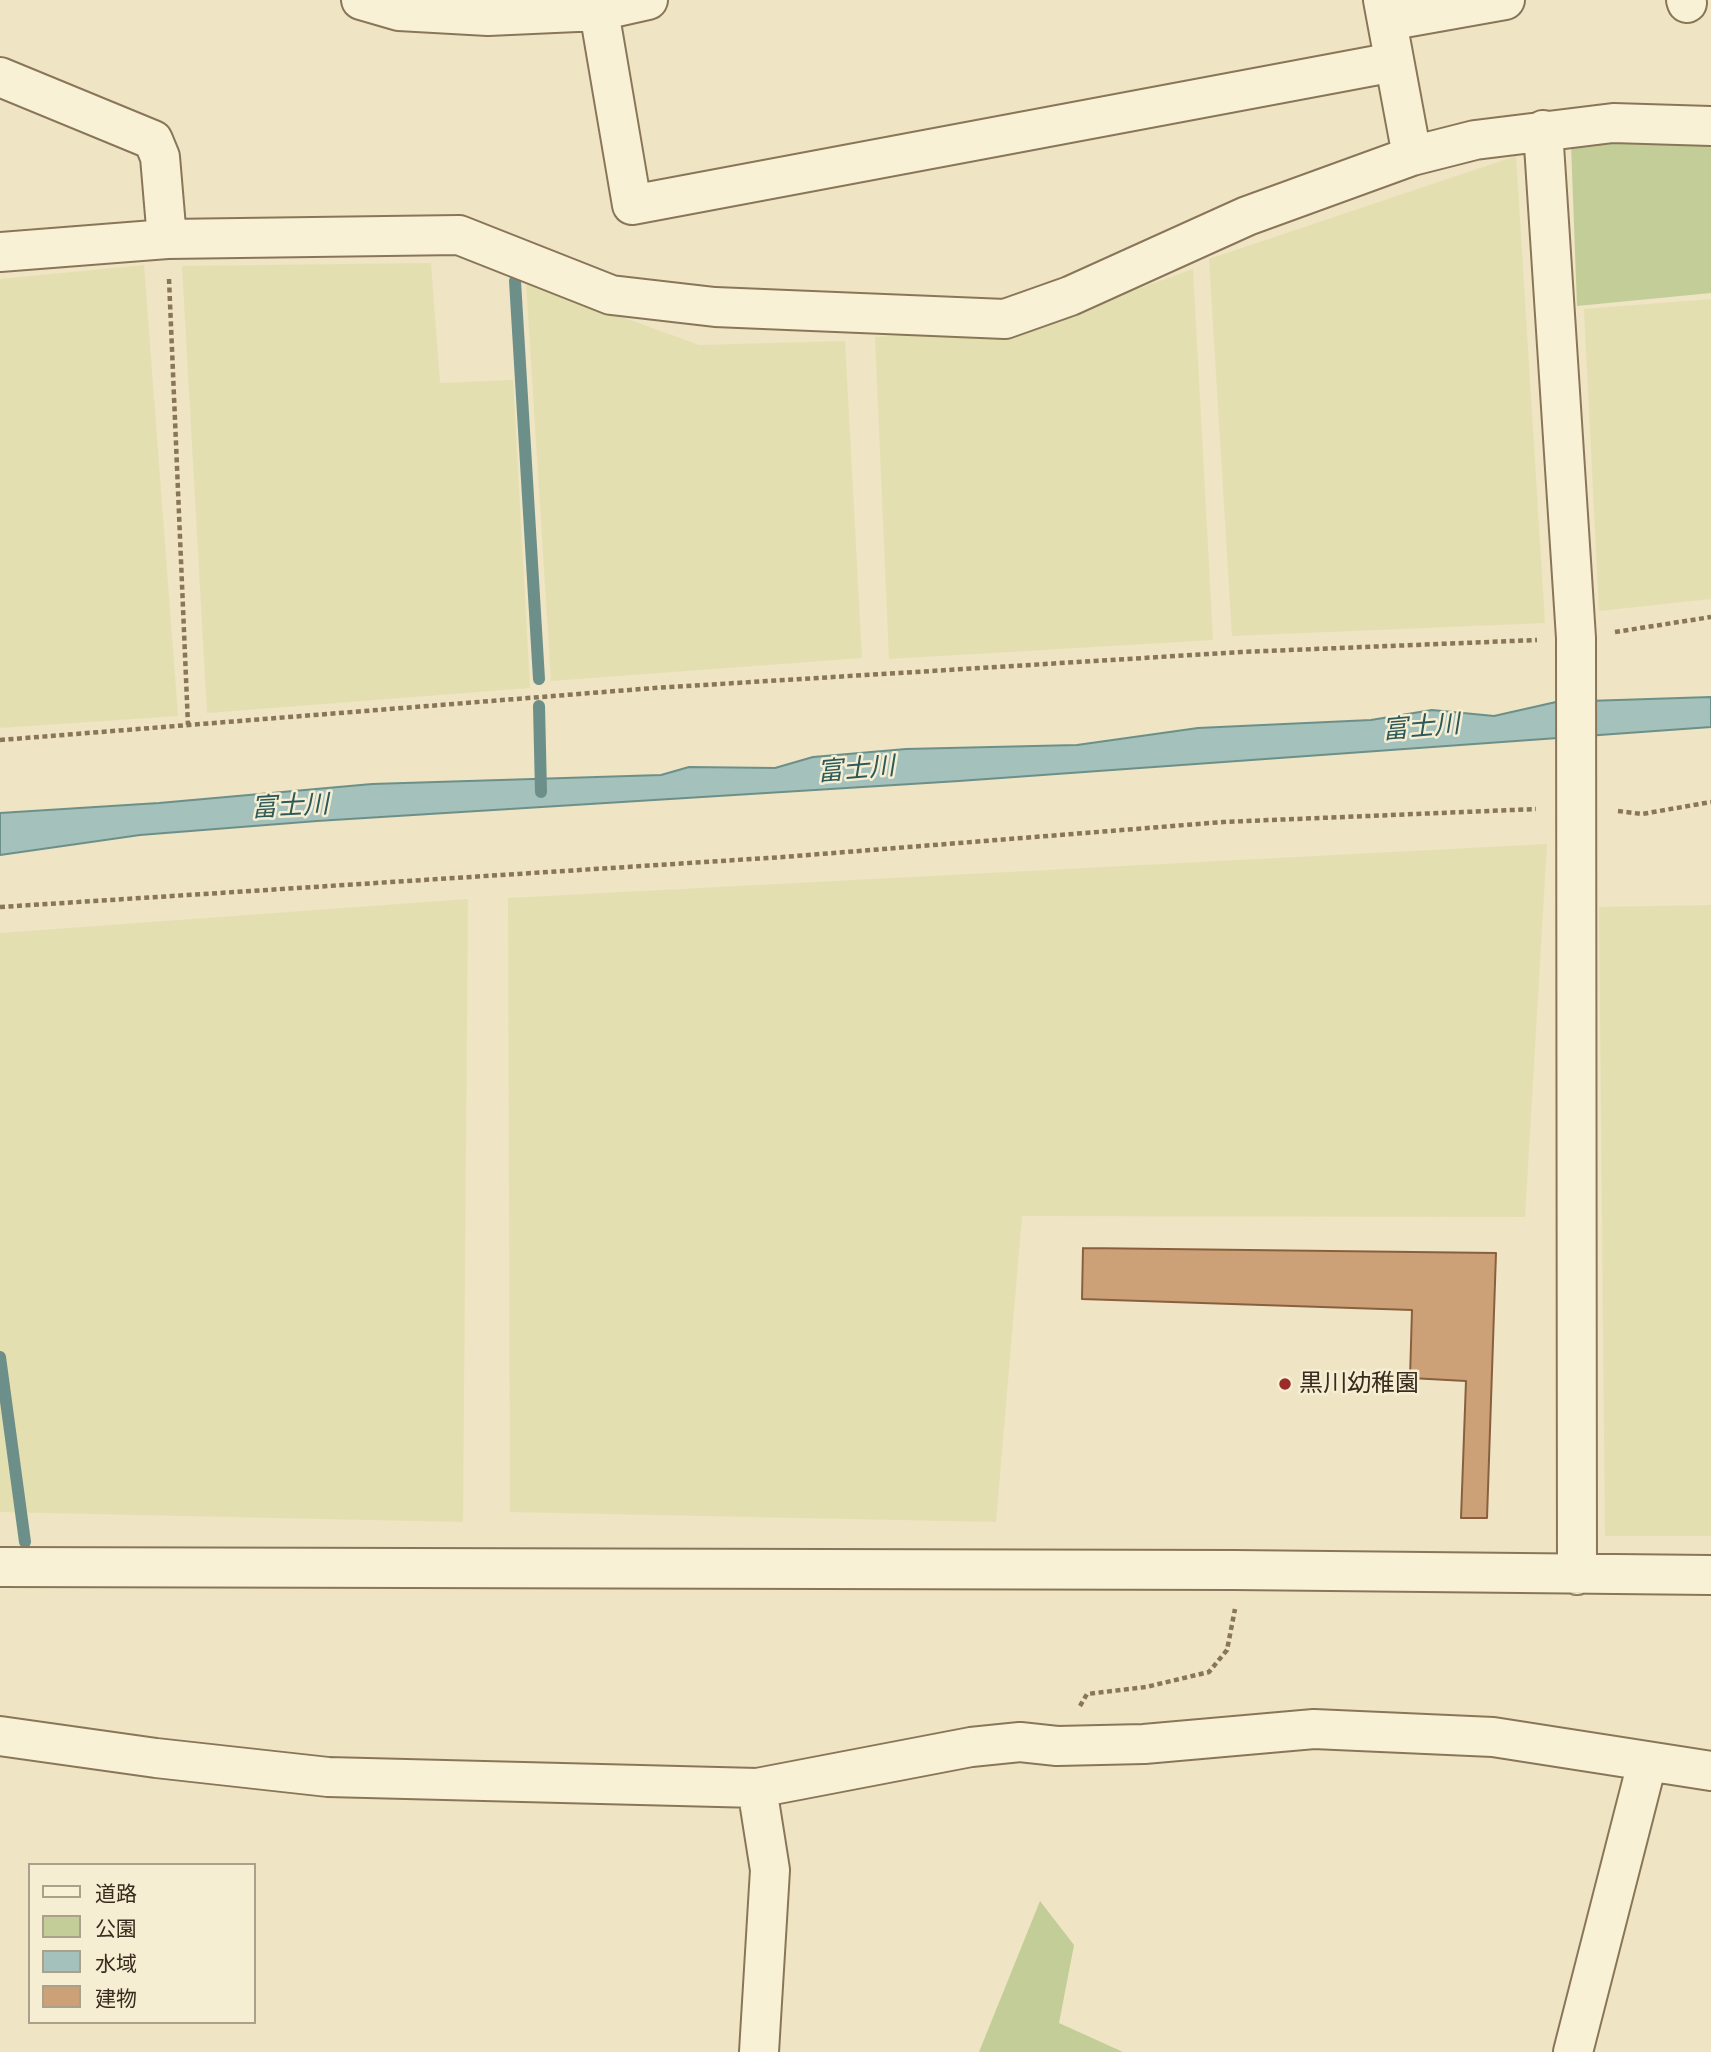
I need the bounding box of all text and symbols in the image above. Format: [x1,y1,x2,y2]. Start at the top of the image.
water label: 富士川 [1381,709,1461,747]
water label: 富士川 [816,751,896,789]
water label: 富士川 [250,789,330,825]
place label: 黒川幼稚園 [1299,1370,1419,1398]
marker: 黒川幼稚園 [1277,1376,1293,1392]
legend [28,1863,256,2024]
text: 道路 [95,1879,137,1907]
text: 公園 [95,1914,137,1942]
text: 水域 [95,1949,137,1977]
text: 建物 [95,1984,137,2012]

